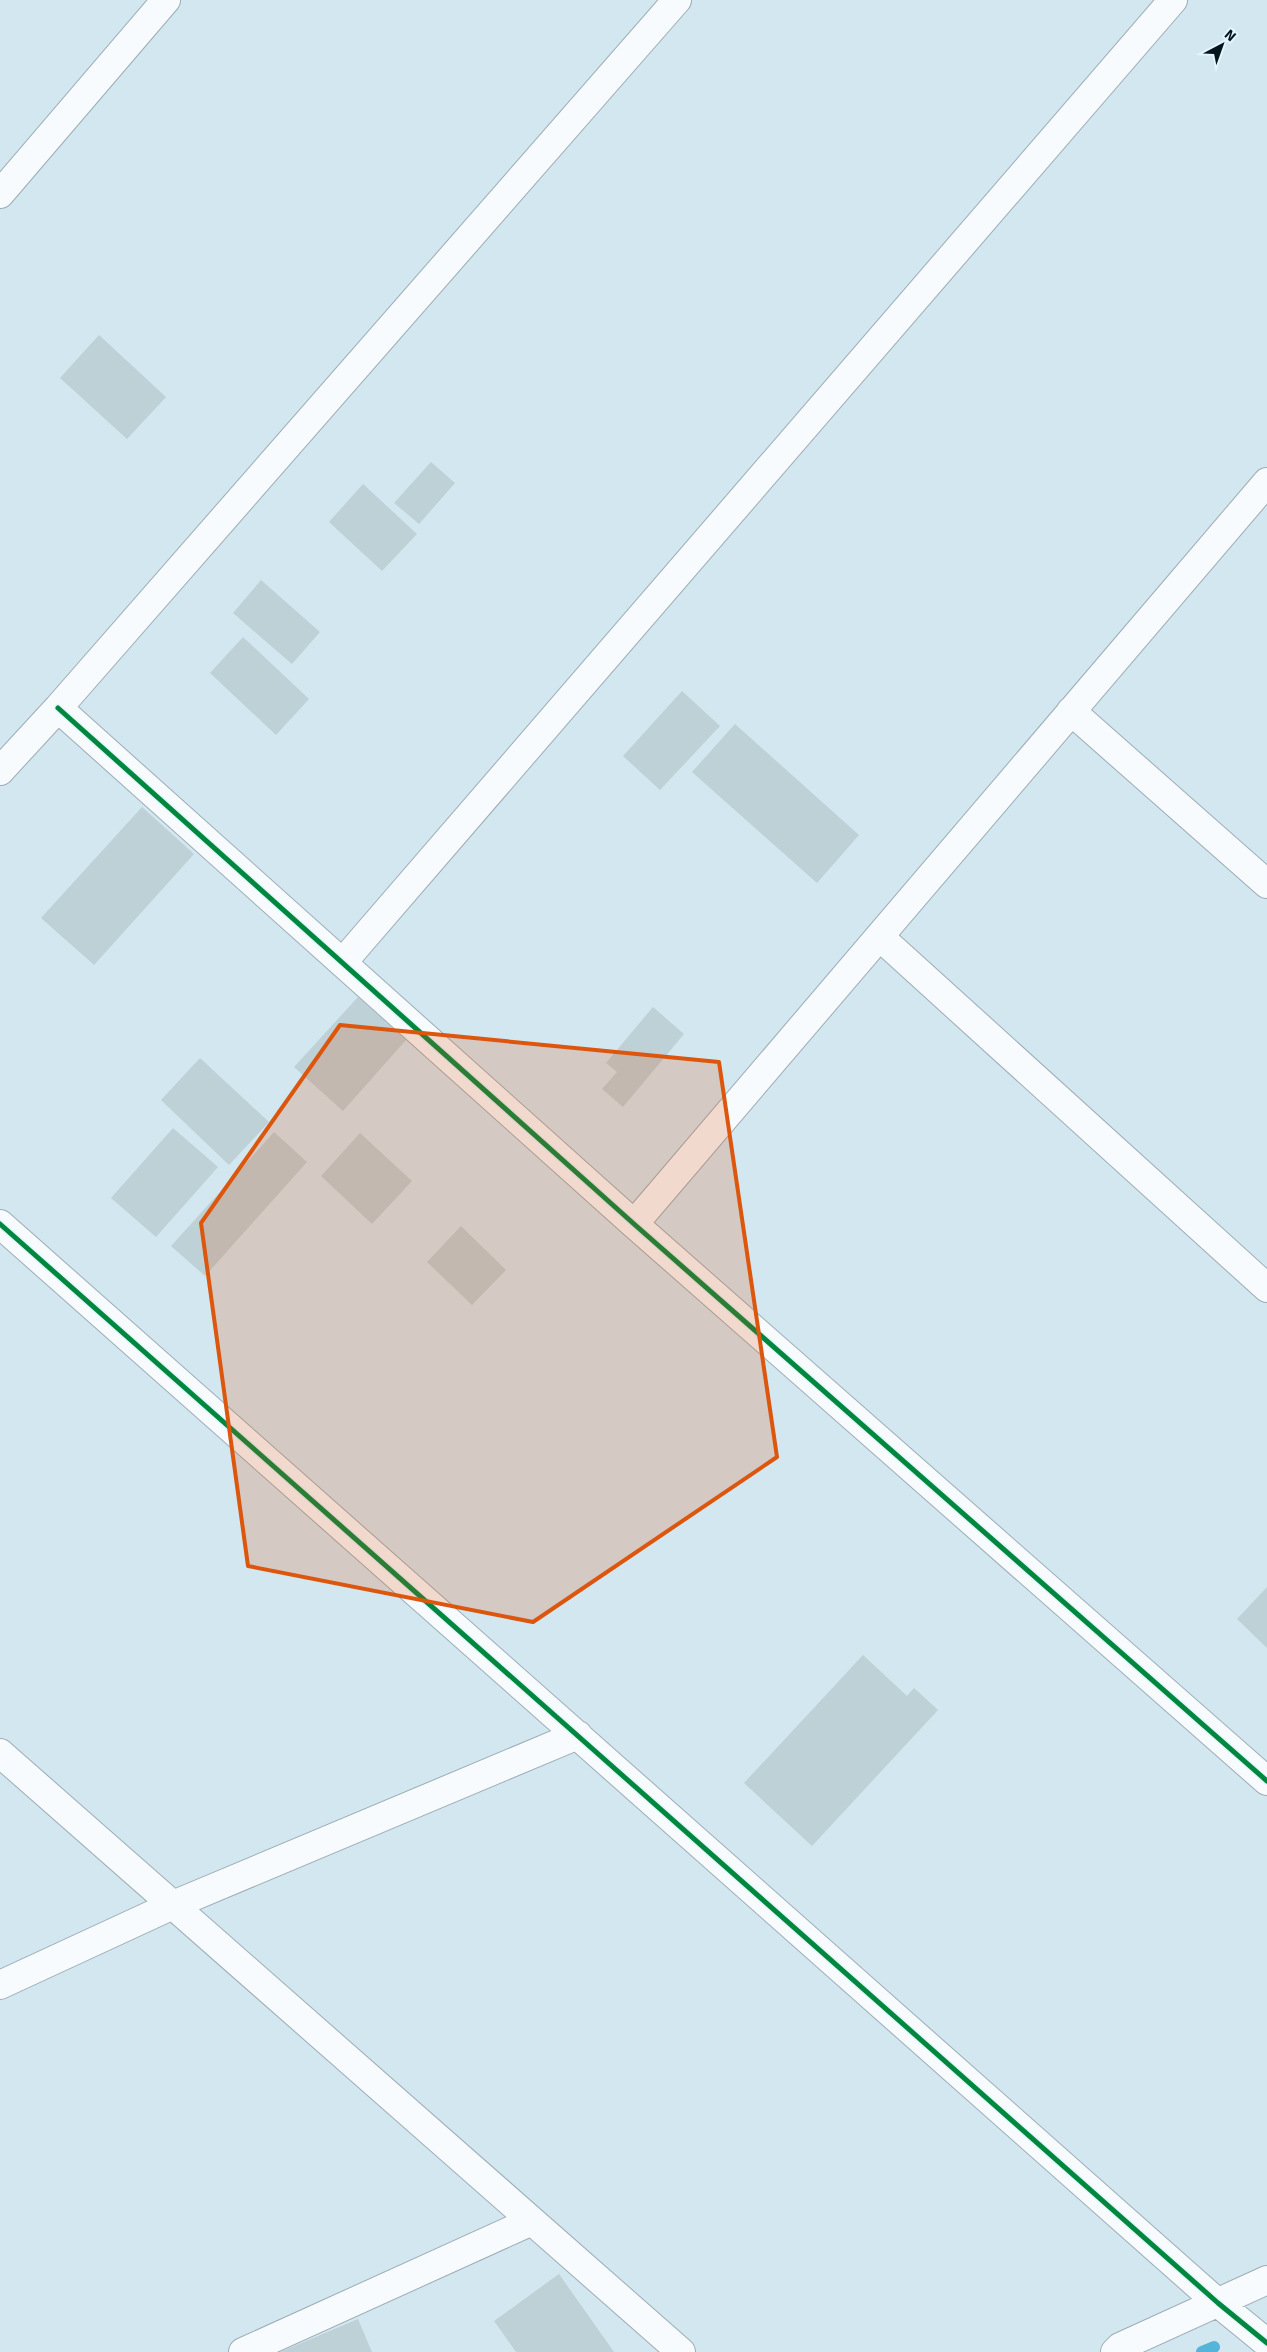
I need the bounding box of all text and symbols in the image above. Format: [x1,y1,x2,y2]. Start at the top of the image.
north arrow [1197,20,1247,70]
text: N [1221,26,1239,45]

